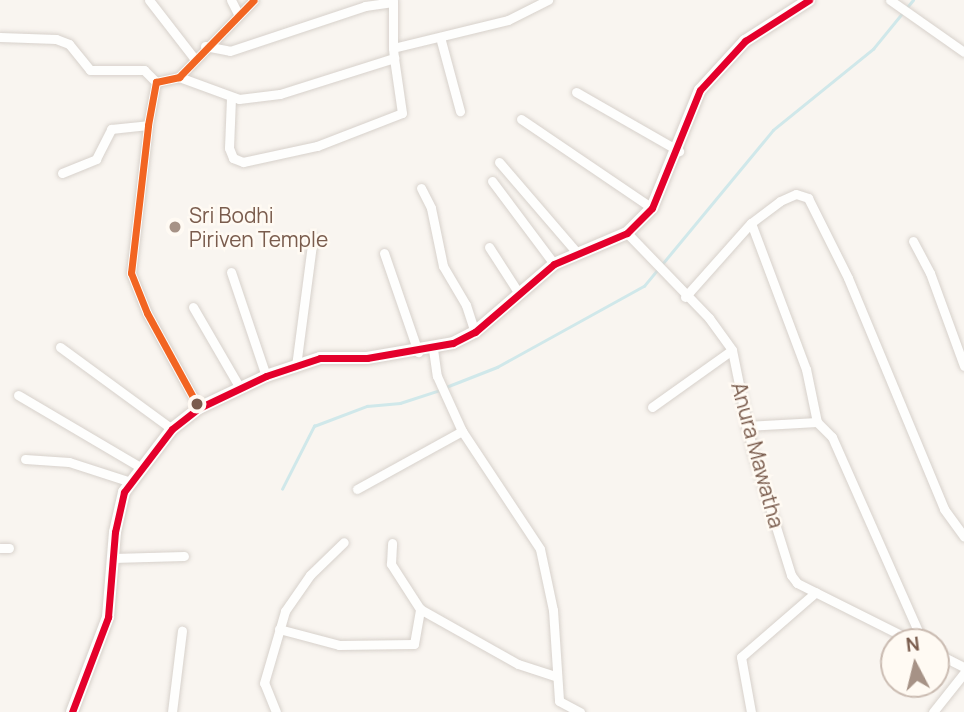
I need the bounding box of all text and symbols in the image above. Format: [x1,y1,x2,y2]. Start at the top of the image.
place label: Sri Bodhi Piriven Temple [189,202,328,252]
marker: Sri Bodhi Piriven Temple [167,219,183,235]
street label: Anura Mawatha [726,379,790,531]
unlabelled marker [190,397,204,411]
north arrow [880,628,950,698]
text: N [904,630,921,658]

